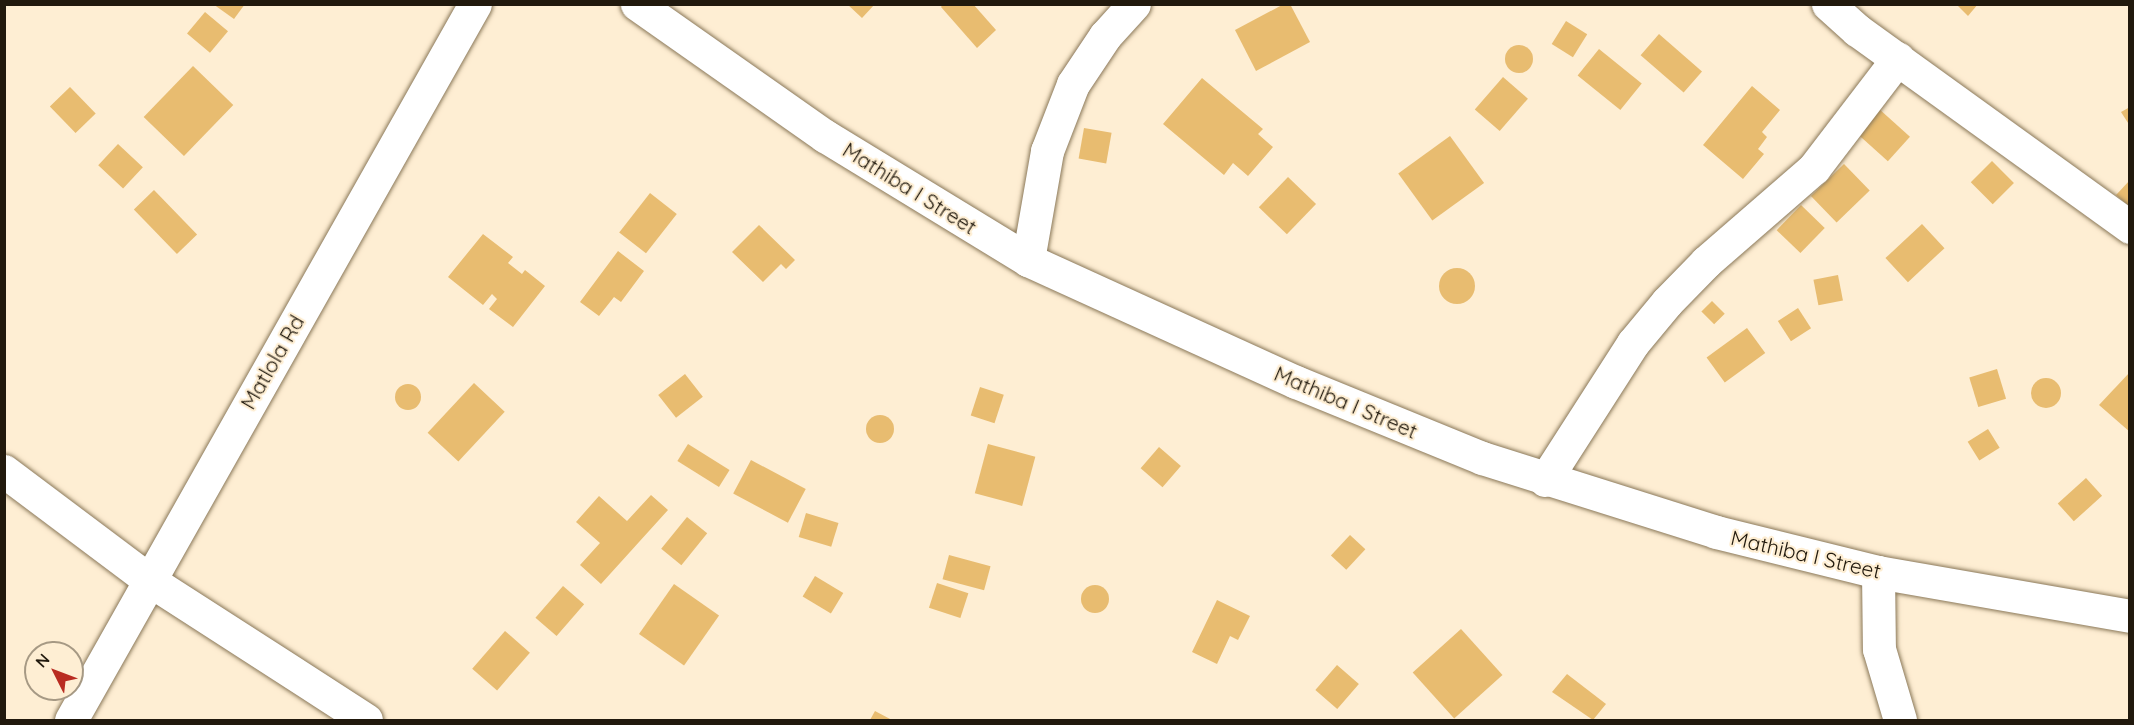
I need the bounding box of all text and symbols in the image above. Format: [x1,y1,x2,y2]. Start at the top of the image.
street label: Mathiba I Street [838,137,982,239]
street label: Matlola Rd [235,310,309,414]
street label: Mathiba I Street [1271,360,1421,444]
street label: Mathiba I Street [1729,524,1883,584]
north arrow [24,641,84,701]
text: N [31,649,53,671]

